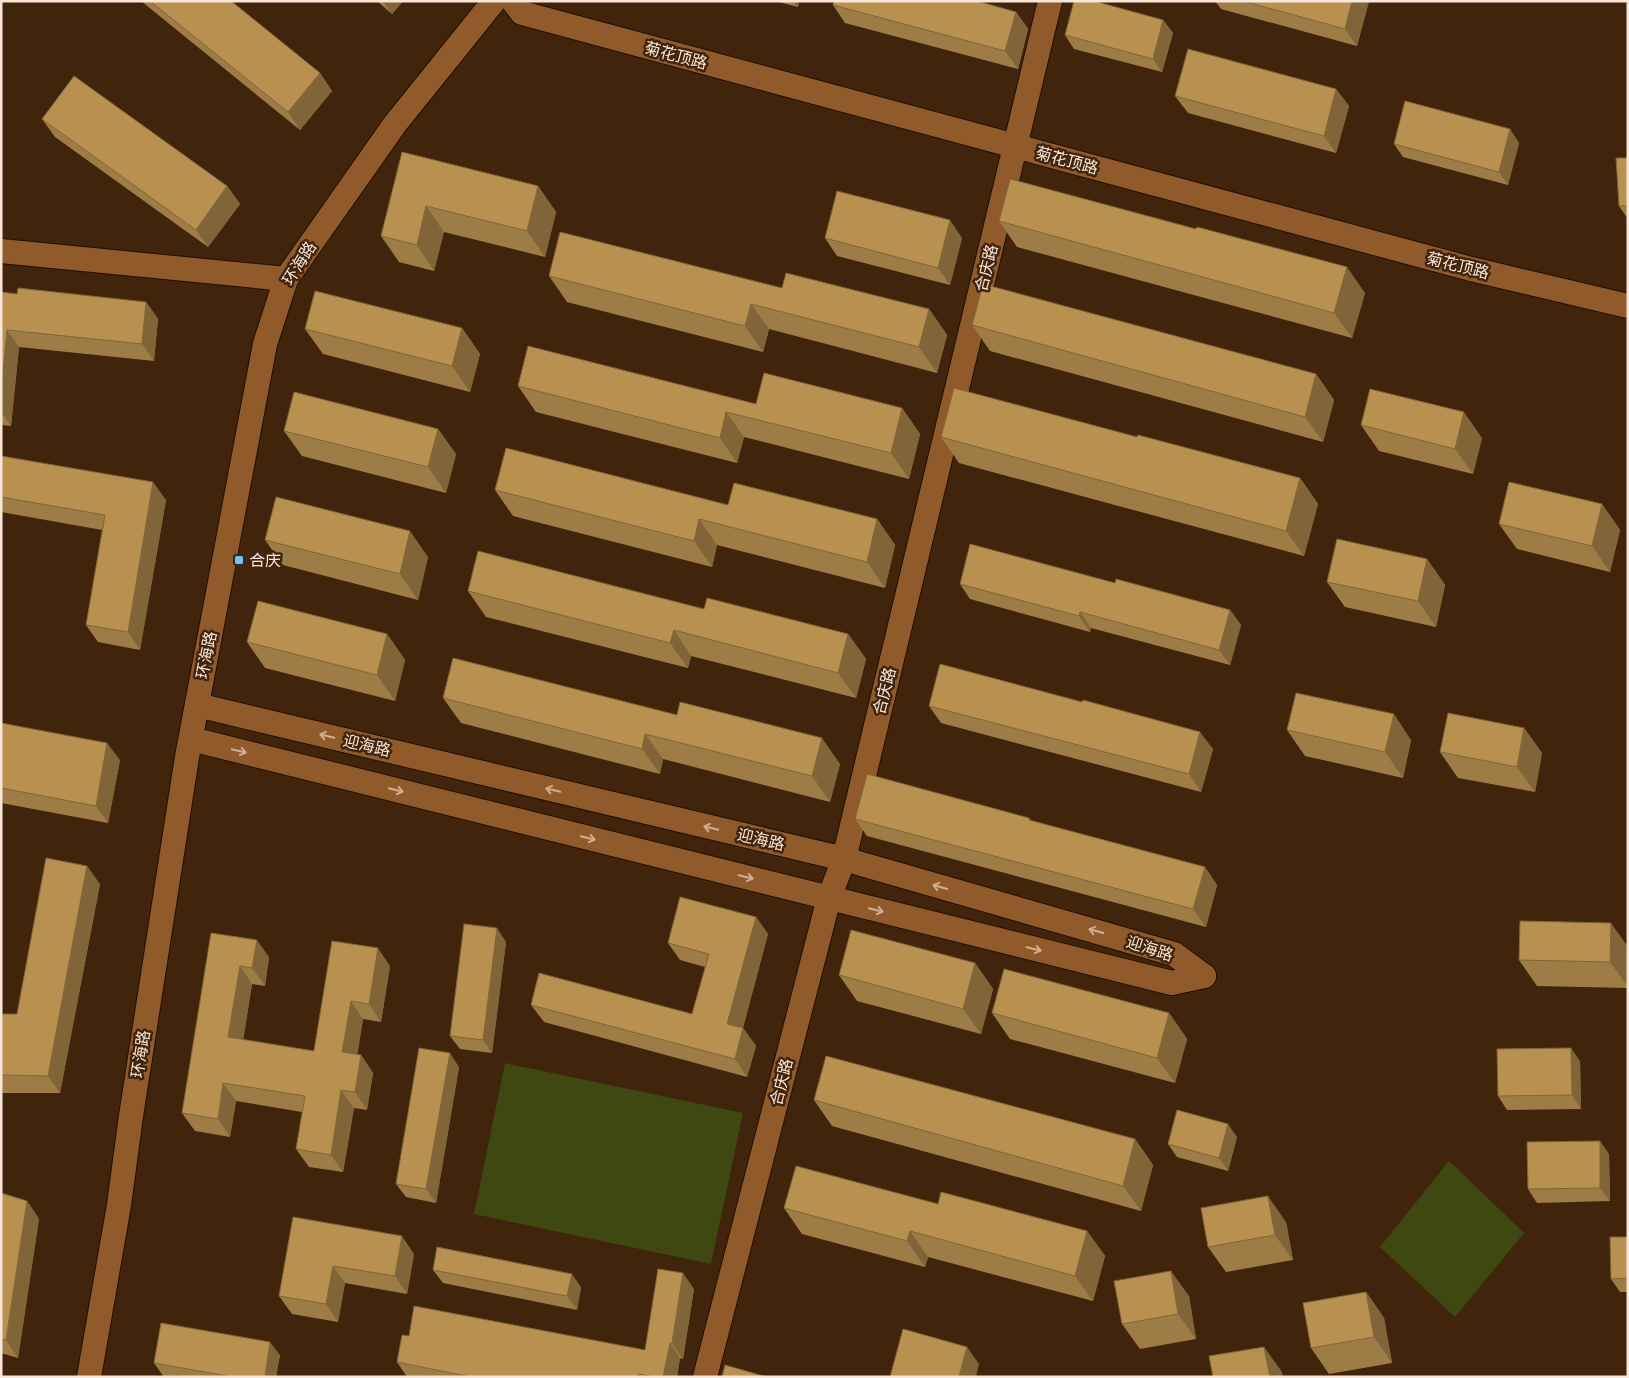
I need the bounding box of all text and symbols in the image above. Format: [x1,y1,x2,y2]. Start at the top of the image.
street label: 菊花顶路 [642,37,710,73]
street label: 菊花顶路 [1033,142,1101,178]
street label: 环海路 [278,237,320,289]
street label: 合庆路 [970,242,1002,294]
street label: 菊花顶路 [1425,248,1491,282]
place label: 合庆 [249,550,281,570]
marker: 合庆 [233,554,245,566]
street label: 环海路 [192,630,220,680]
street label: 合庆路 [868,665,900,717]
street label: 迎海路 [341,730,393,760]
one-way arrow [320,731,336,740]
one-way arrow [230,746,246,756]
one-way arrow [546,785,562,794]
one-way arrow [388,786,404,795]
one-way arrow [704,823,720,832]
street label: 迎海路 [735,824,787,854]
one-way arrow [579,834,595,843]
one-way arrow [737,873,753,883]
one-way arrow [932,881,948,891]
one-way arrow [867,906,883,915]
one-way arrow [1088,926,1104,936]
street label: 迎海路 [1124,931,1176,965]
one-way arrow [1025,945,1041,954]
street label: 环海路 [126,1029,154,1079]
street label: 合庆路 [765,1056,797,1108]

